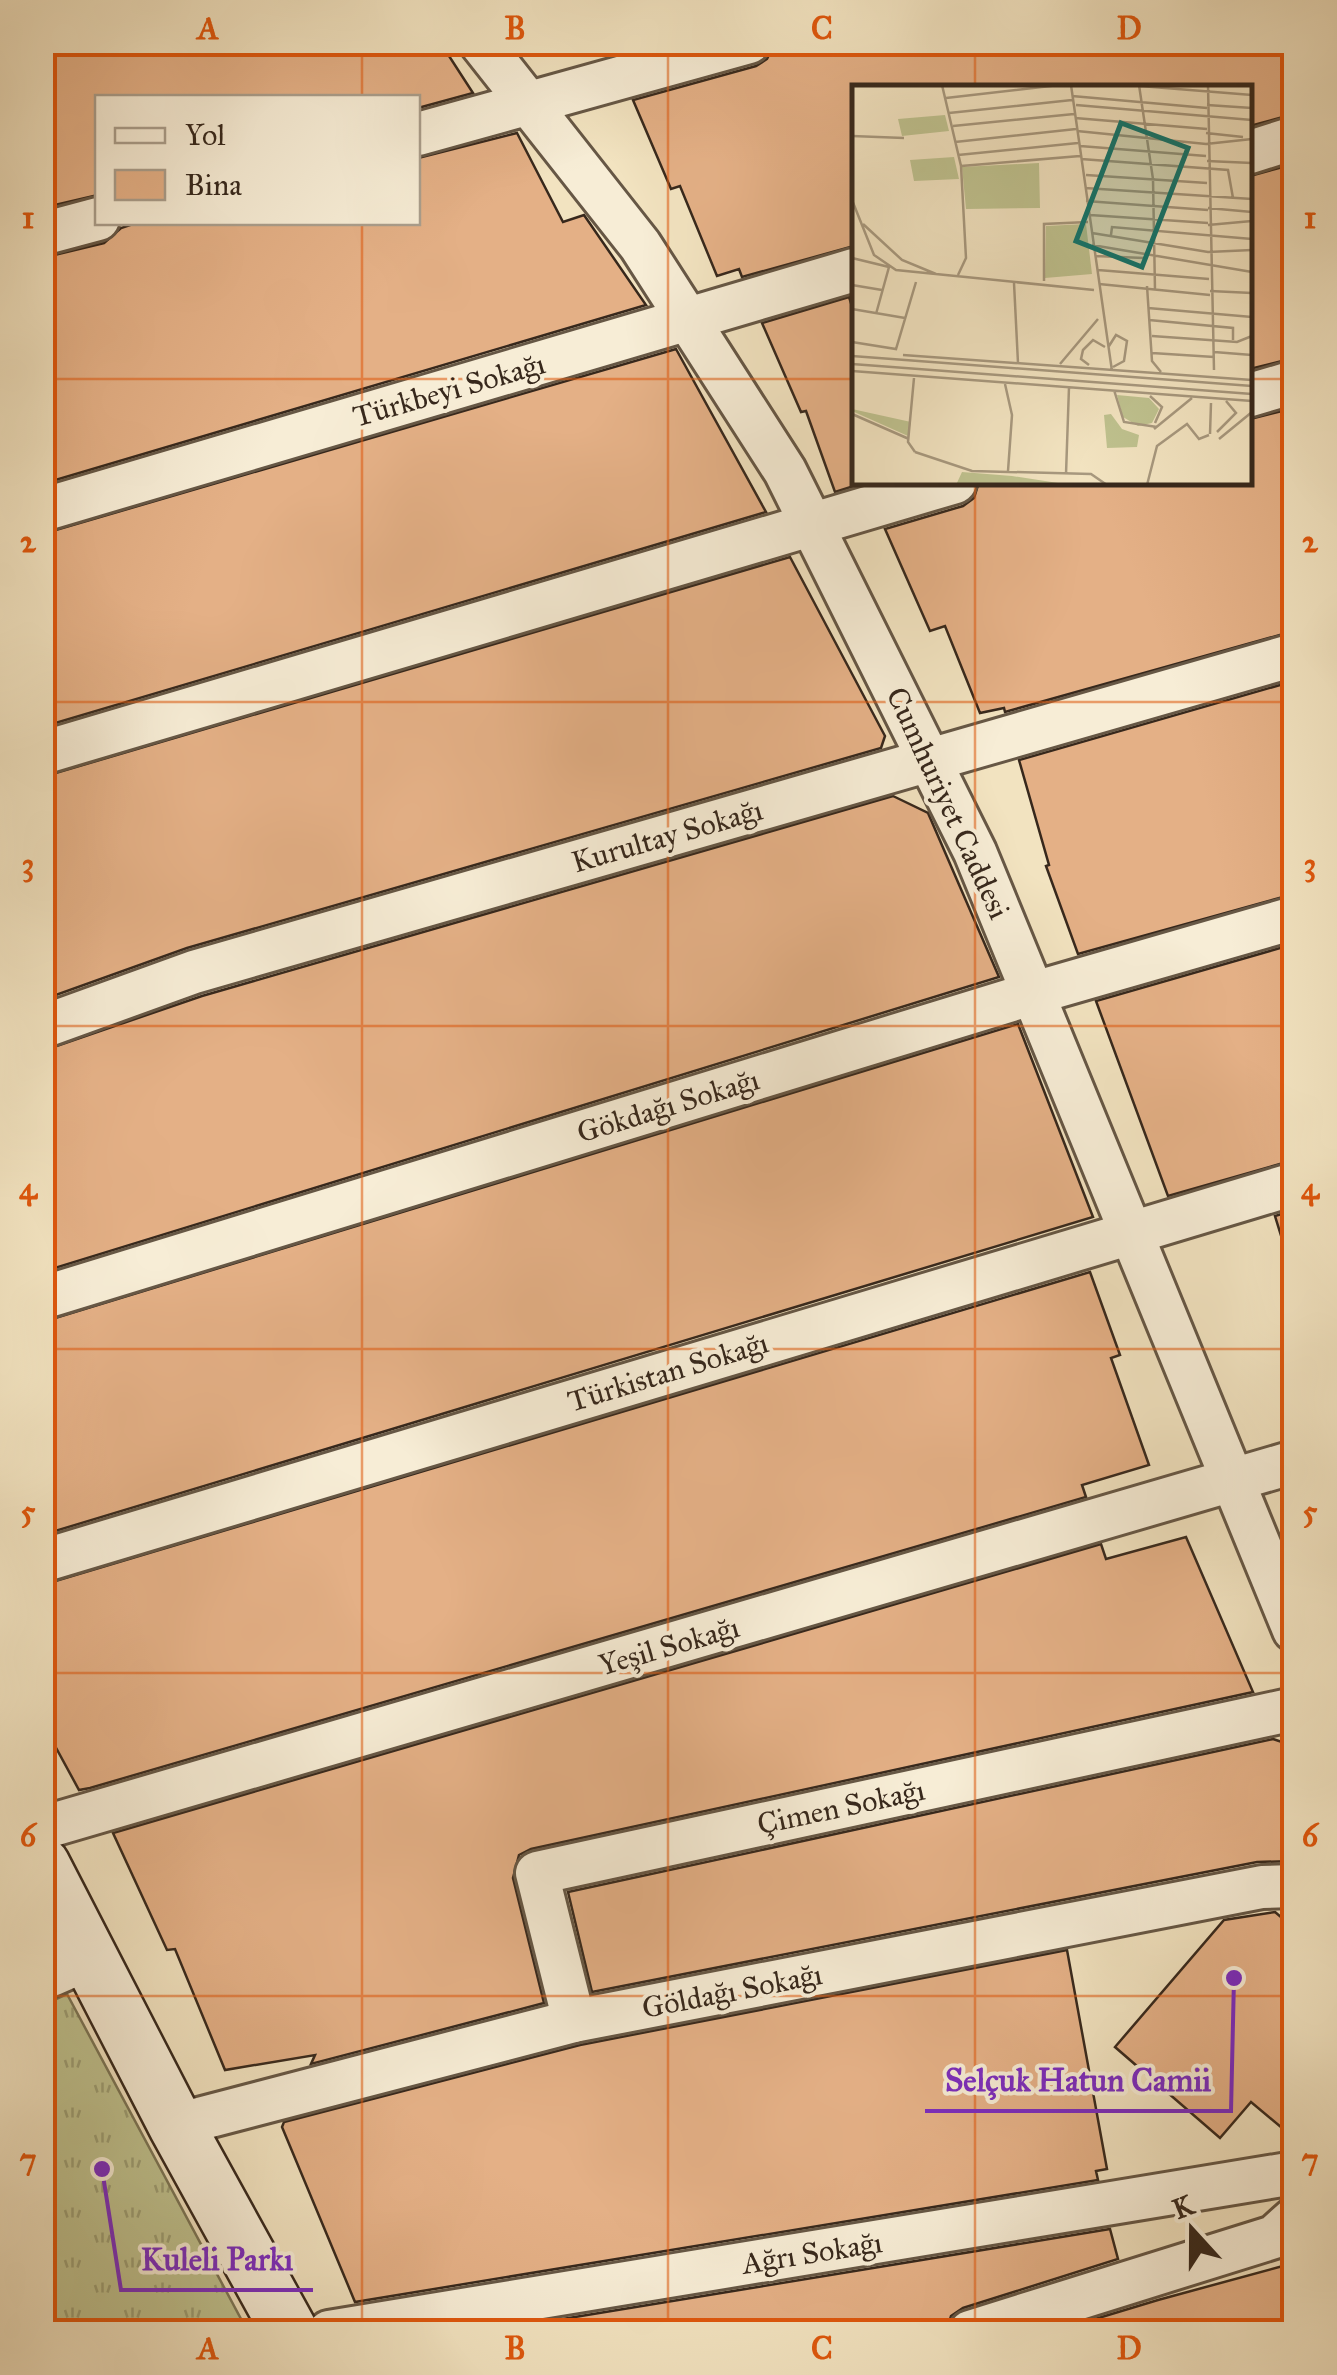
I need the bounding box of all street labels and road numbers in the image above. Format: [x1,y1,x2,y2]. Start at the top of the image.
street label: Türkbeyi Sokağı [349,345,549,435]
street label: Cumhuriyet Caddesi [879,681,1017,925]
street label: Kurultay Sokağı [567,792,767,880]
street label: Gökdağı Sokağı [573,1061,763,1151]
street label: Türkistan Sokağı [563,1324,773,1420]
street label: Yeşil Sokağı [595,1609,743,1683]
street label: Çimen Sokağı [754,1772,928,1842]
street label: Göldağı Sokağı [639,1956,825,2026]
street label: Ağrı Sokağı [737,2224,885,2282]

